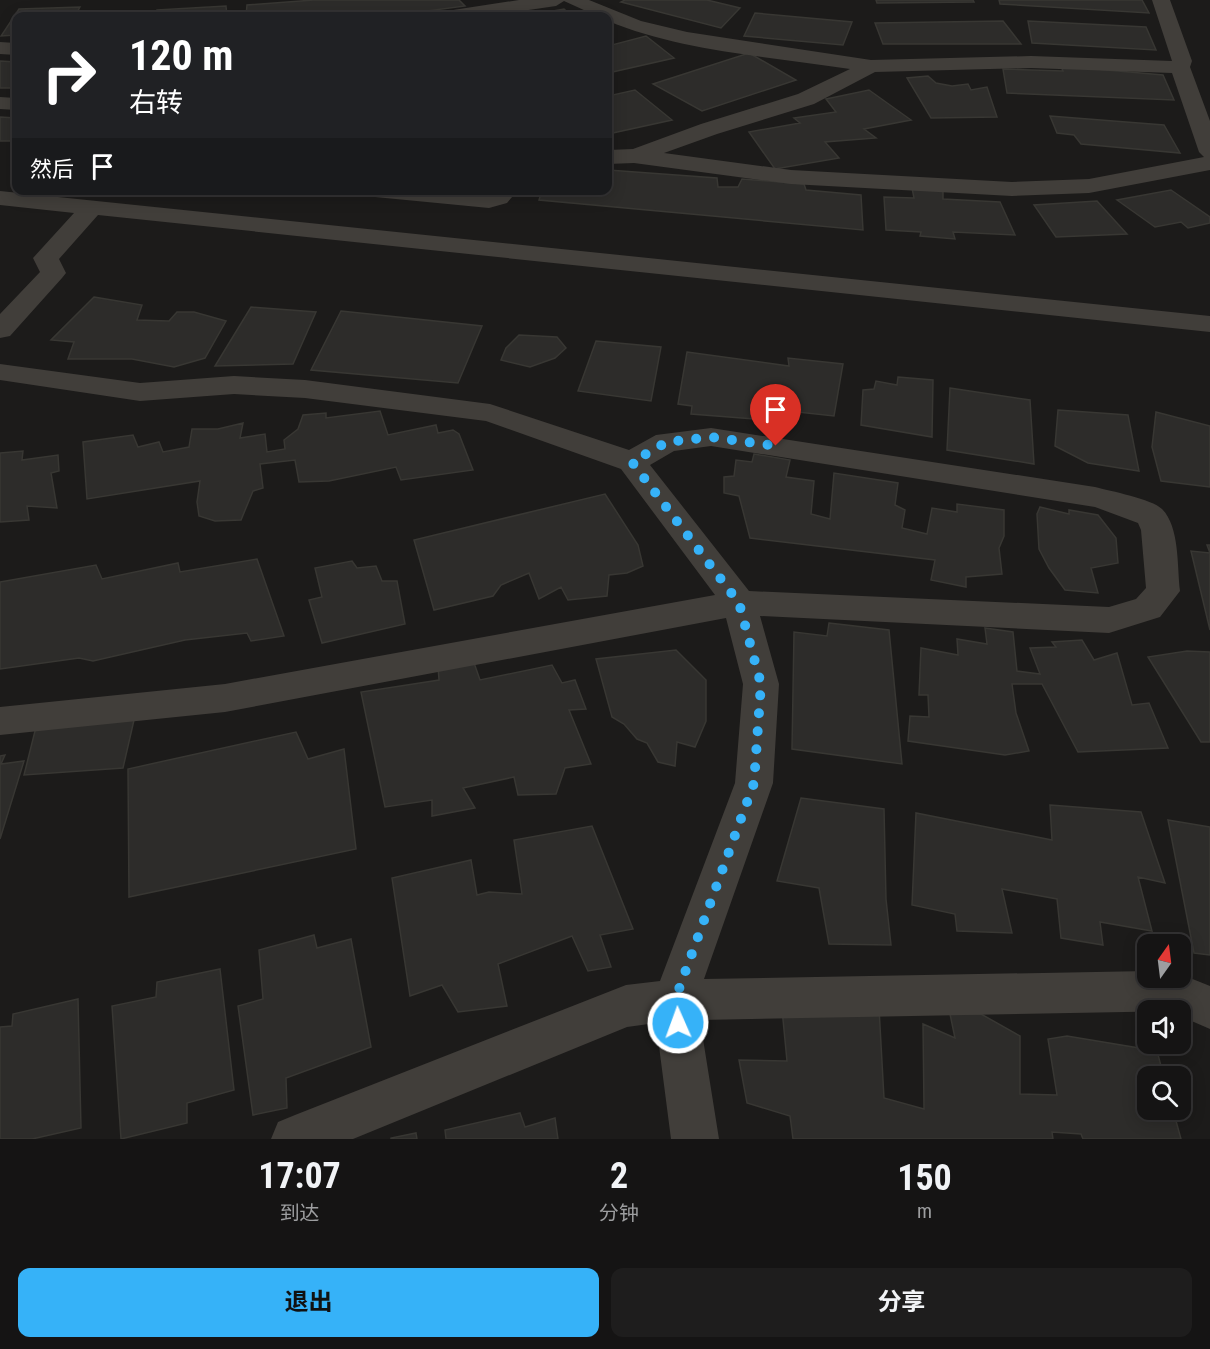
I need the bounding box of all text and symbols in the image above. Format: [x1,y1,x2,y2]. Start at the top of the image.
text: 120 m [129,31,234,80]
icon: right [30,36,108,114]
text: 右转 [129,87,183,119]
icon: arrive [86,150,119,183]
text: 然后 [30,157,74,182]
pin [750,384,801,446]
icon: arrive [759,393,792,426]
north arrow [1137,934,1191,988]
map controls [1137,934,1191,1120]
position arrow [646,991,710,1055]
button: sound [1137,1000,1191,1054]
button: search [1137,1066,1191,1120]
text: 17:07 [258,1155,341,1197]
text: 2 [610,1155,628,1197]
text: 150 [897,1157,952,1199]
text: m [917,1199,932,1223]
text: 到达 [280,1201,320,1225]
text: 分钟 [599,1201,639,1225]
button: 退出 [18,1268,599,1337]
button: 分享 [611,1268,1192,1337]

